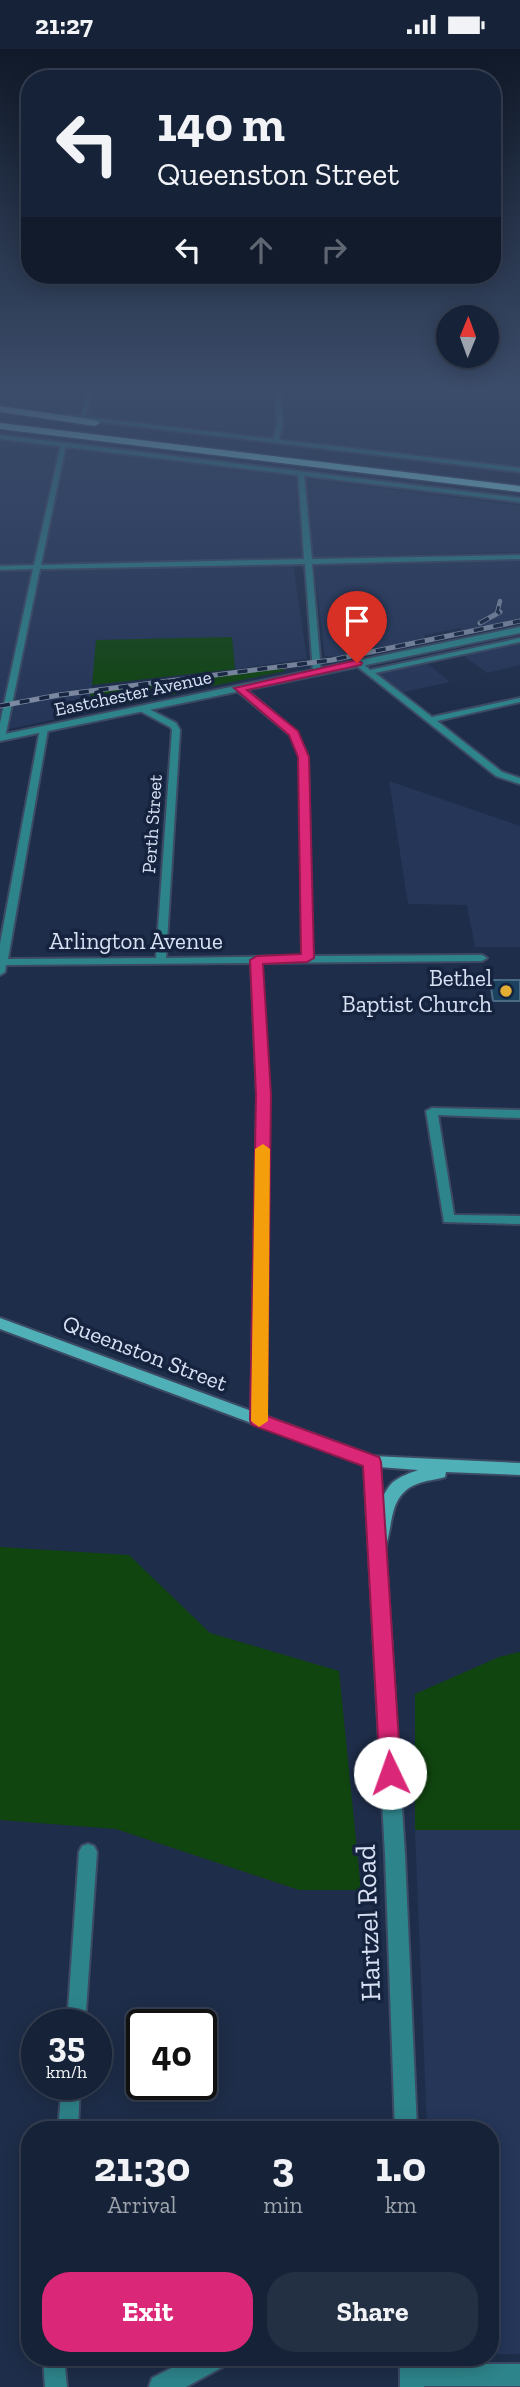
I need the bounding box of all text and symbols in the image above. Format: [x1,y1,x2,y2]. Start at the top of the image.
text: 21:27 [35,9,93,41]
text: 140 m [157,95,285,154]
icon: left [42,98,133,189]
text: Queenston Street [157,155,399,193]
icon: left [169,231,207,269]
icon: ahead [242,231,280,269]
icon: right [315,231,353,269]
north arrow [436,305,499,367]
map controls [436,305,499,368]
pin [327,591,387,663]
icon: arrive [338,602,376,640]
street label: Eastchester Avenue [52,665,214,721]
street label: Perth Street [137,774,167,874]
street label: Arlington Avenue [49,927,223,955]
place label: Bethel Baptist Church [342,964,492,1018]
marker: Bethel Baptist Church [498,983,514,999]
street label: Queenston Street [59,1309,232,1397]
position arrow [353,1736,427,1810]
street label: Hartzel Road [349,1844,387,2002]
speed limit sign: 40 [126,2009,217,2100]
text: 35 [48,2024,85,2066]
text: km/h [46,2061,87,2083]
text: 21:30 [94,2141,190,2192]
text: 3 [272,2141,294,2192]
text: 1.0 [375,2141,426,2192]
text: Arrival [107,2191,177,2219]
text: min [263,2191,303,2219]
text: km [385,2191,417,2219]
button: Exit [42,2272,253,2352]
button: Share [267,2272,478,2352]

